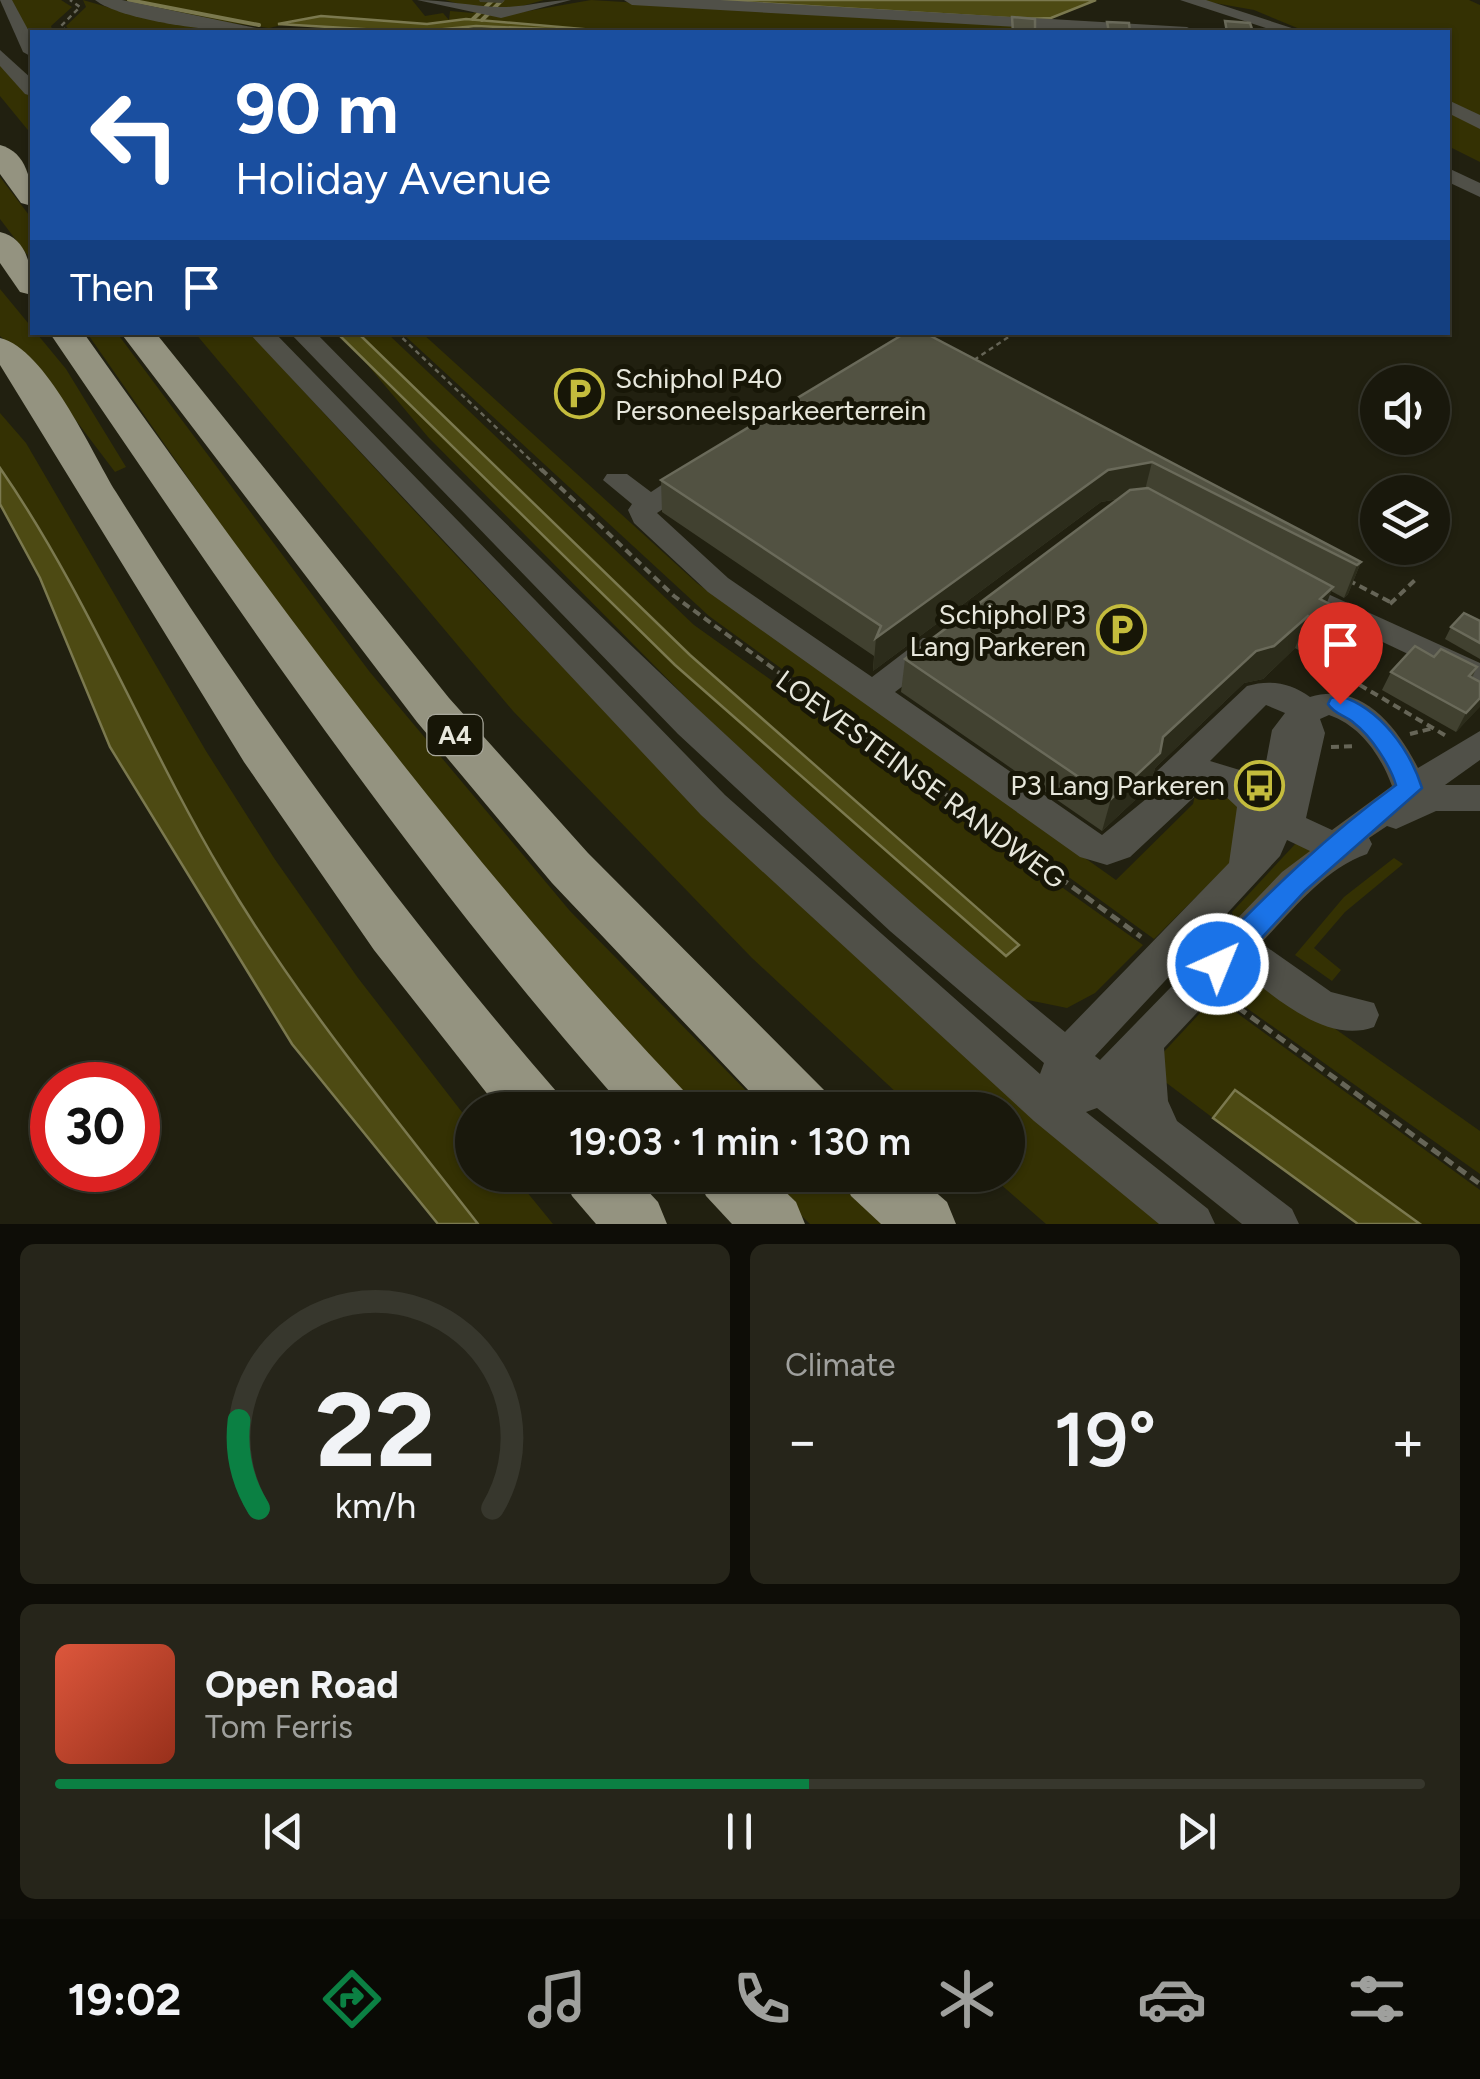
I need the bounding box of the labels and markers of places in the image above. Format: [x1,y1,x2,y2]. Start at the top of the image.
place label: Schiphol P40 Personeelsparkeerterrein [615,361,926,427]
parking icon: Schiphol P40 Personeelsparkeerterrein [554,368,606,420]
place label: Schiphol P3 Lang Parkeren [910,597,1086,663]
pin [1298,602,1383,705]
parking icon: Schiphol P3 Lang Parkeren [1095,604,1147,656]
bus stop icon: P3 Lang Parkeren [1234,759,1286,811]
place label: P3 Lang Parkeren [1010,768,1225,802]

